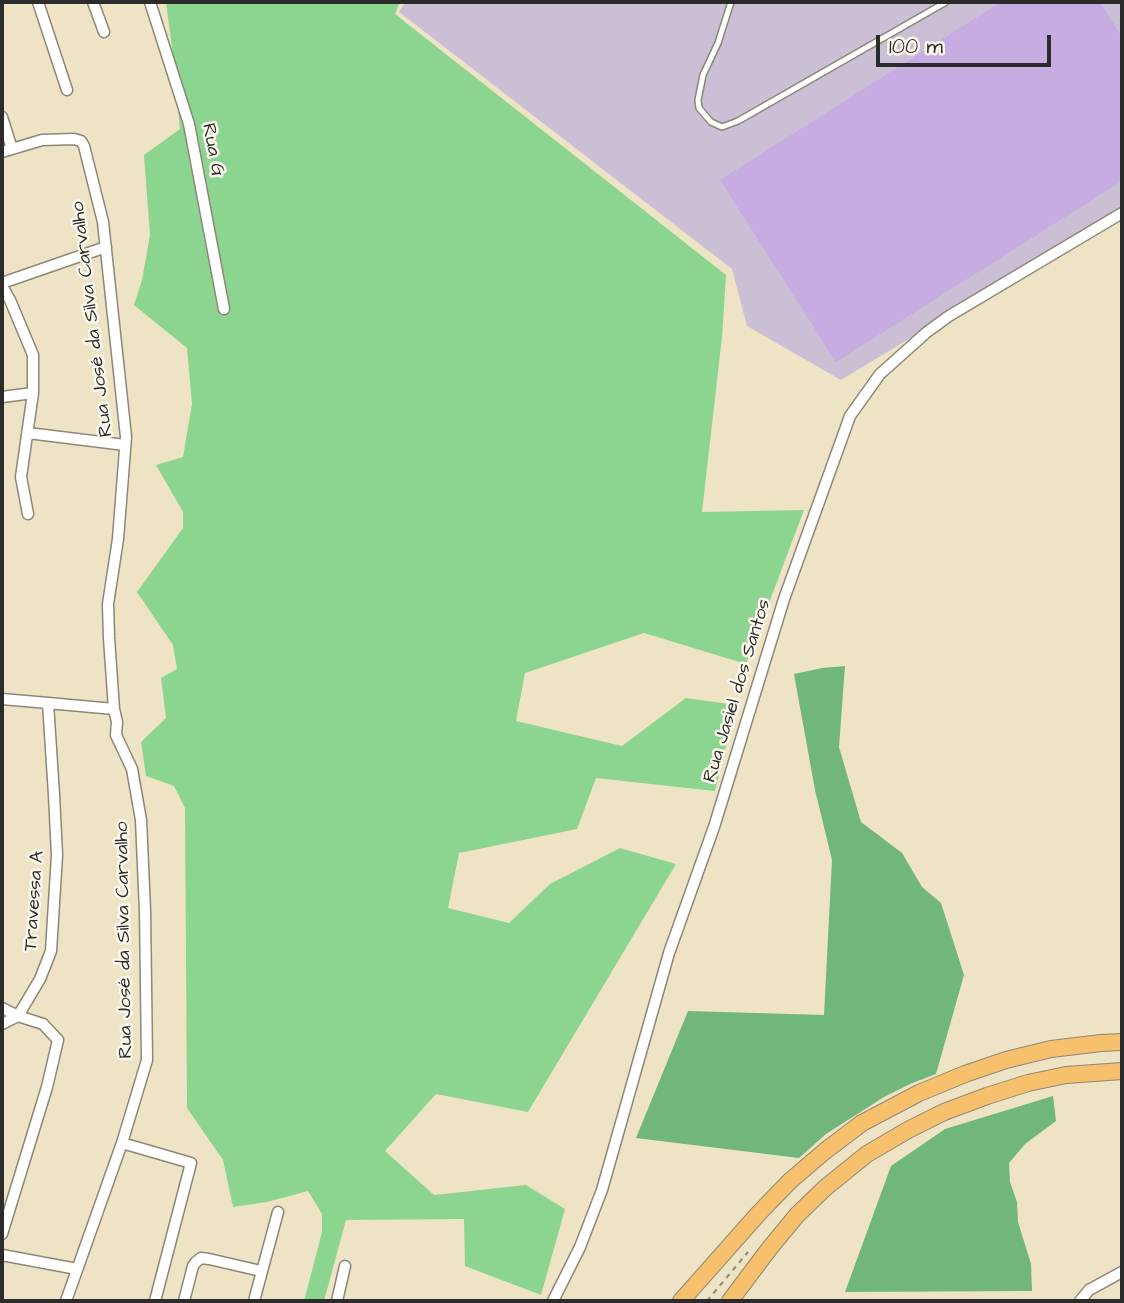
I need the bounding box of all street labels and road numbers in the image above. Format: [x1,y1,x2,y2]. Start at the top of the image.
street label: Rua G [196,122,228,178]
street label: Rua José da Silva Carvalho [67,200,119,438]
street label: Rua Jasiel dos Santos [699,597,777,785]
street label: Rua José da Silva Carvalho [112,821,138,1059]
street label: Travessa A [20,850,50,952]

